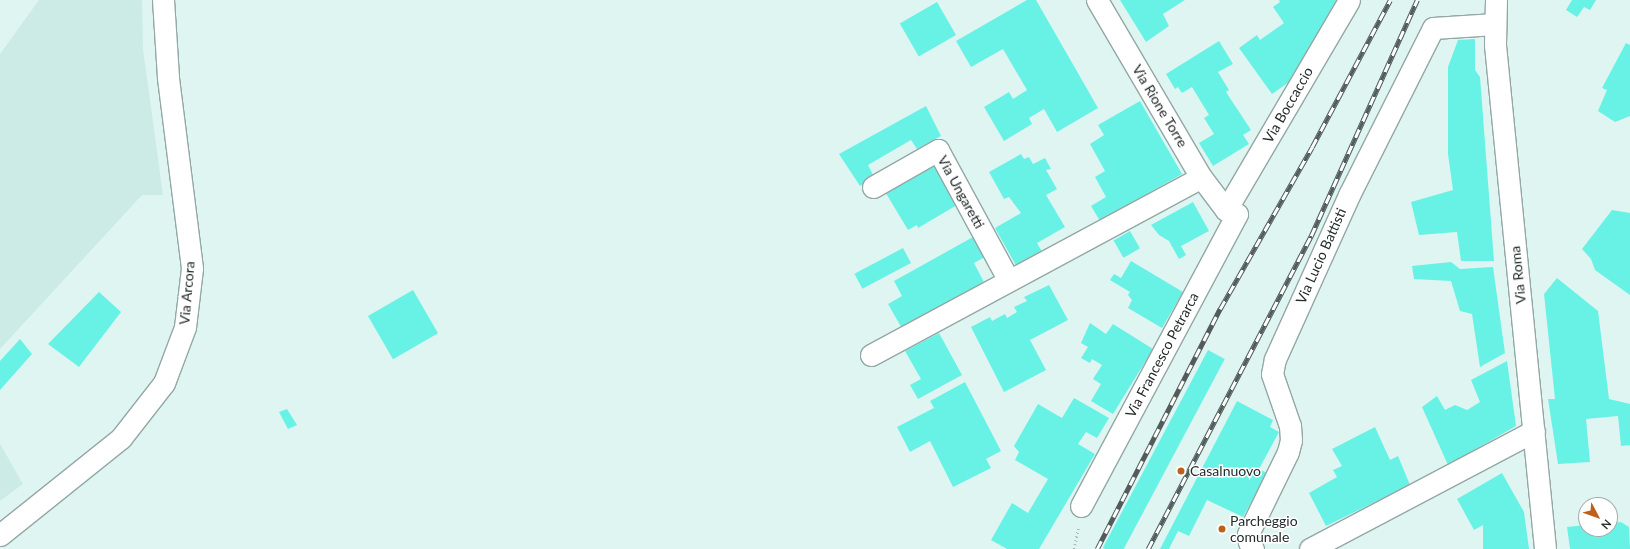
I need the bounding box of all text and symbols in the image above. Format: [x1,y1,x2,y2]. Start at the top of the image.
street label: Via Rione Torre [1129,61,1191,151]
street label: Via Boccaccio [1259,64,1317,146]
street label: Via Ungaretti [934,153,988,231]
street label: Via Lucio Battisti [1292,206,1350,306]
street label: Via Roma [1507,245,1529,305]
street label: Via Arcora [176,260,198,326]
street label: Via Francesco Petrarca [1122,290,1202,420]
place label: Casalnuovo [1190,463,1261,479]
marker: Casalnuovo [1175,465,1187,477]
north arrow [1578,497,1618,537]
place label: Parcheggio comunale [1230,513,1298,546]
text: N [1599,517,1614,532]
marker: Parcheggio comunale [1217,524,1227,534]

